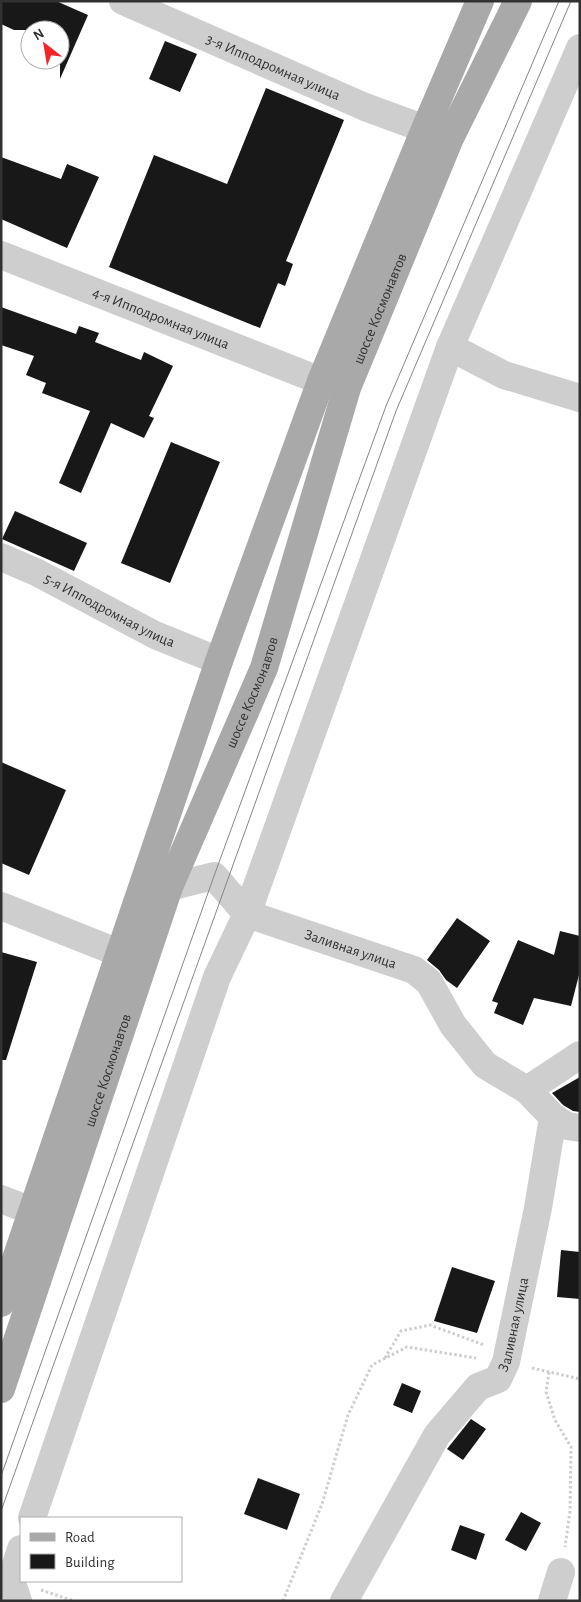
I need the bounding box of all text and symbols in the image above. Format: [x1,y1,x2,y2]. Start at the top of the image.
north arrow [20,20,70,70]
text: N [31,26,47,43]
street label: 3-я Ипподромная улица [204,31,342,103]
street label: шоссе Космонавтов [351,251,410,366]
street label: 4-я Ипподромная улица [90,285,232,352]
street label: 5-я Ипподромная улица [42,571,177,650]
street label: шоссе Космонавтов [223,635,281,750]
street label: Заливная улица [303,927,399,972]
street label: шоссе Космонавтов [82,1012,134,1129]
street label: Заливная улица [496,1276,531,1374]
legend [20,1517,182,1582]
text: Road [65,1530,95,1545]
text: Building [65,1555,115,1570]

